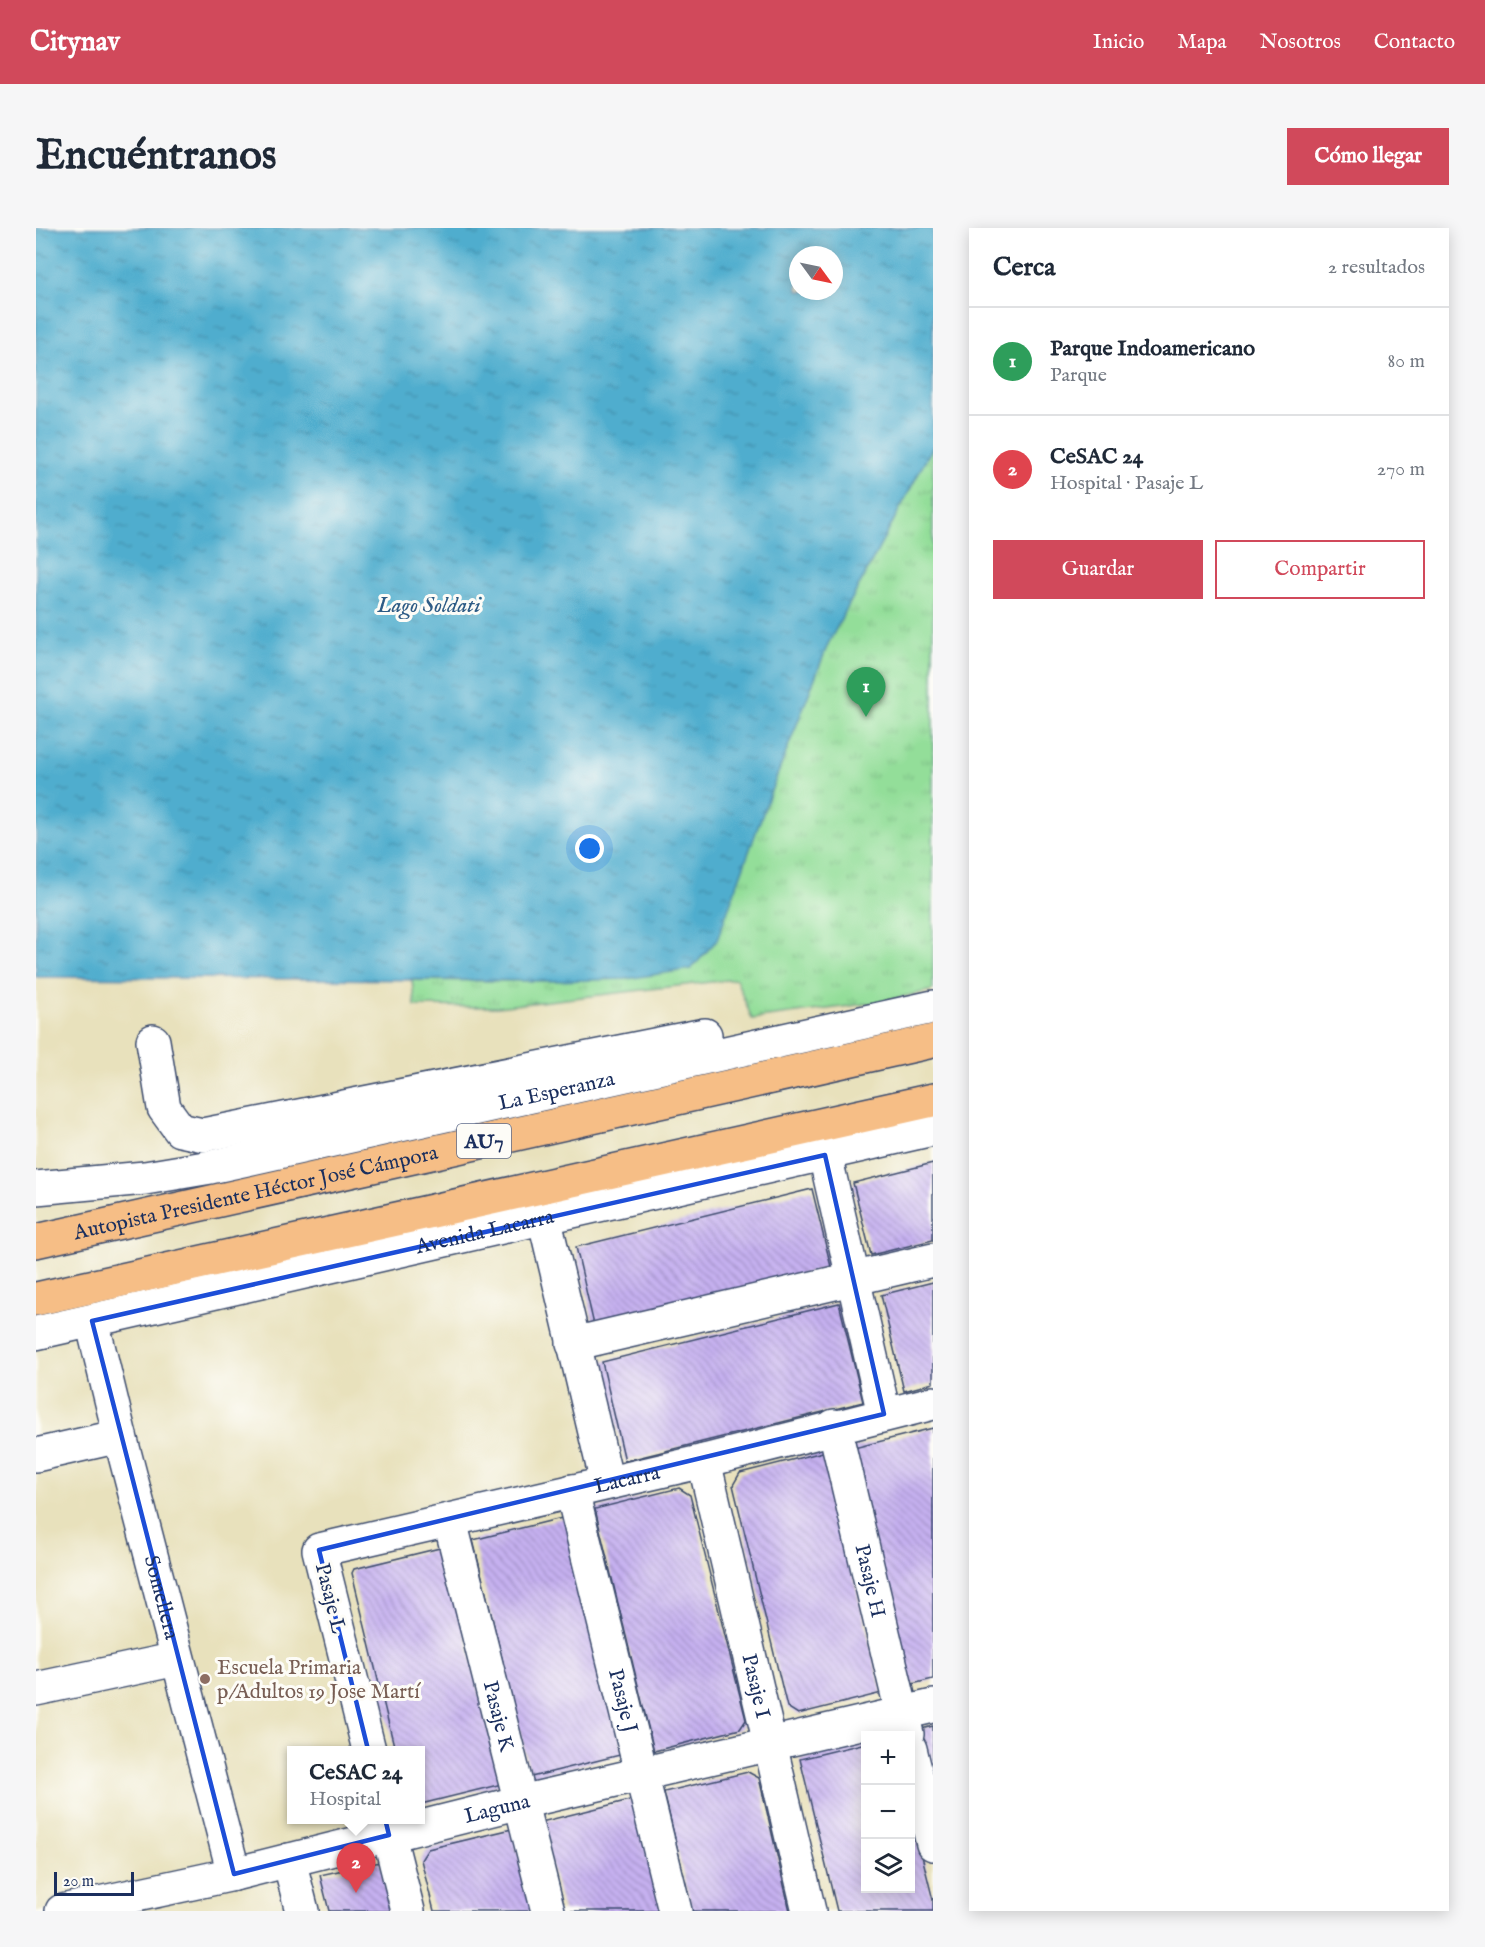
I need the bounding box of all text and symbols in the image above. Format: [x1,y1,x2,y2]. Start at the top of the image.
text: Citynav [30,25,120,60]
text: Inicio [1093,29,1144,56]
text: Mapa [1177,29,1227,56]
text: Nosotros [1260,29,1341,56]
text: Contacto [1374,29,1455,56]
button: Cómo llegar [1287,128,1449,185]
text: Encuéntranos [36,130,277,183]
north arrow [789,246,843,300]
text: Cerca [993,251,1055,284]
text: 2 resultados [1328,255,1425,280]
text: Parque Indoamericano [1050,335,1255,363]
text: 1 [1009,349,1016,374]
text: 80 m [1388,349,1425,374]
text: Parque [1050,363,1107,388]
text: CeSAC 24 [1050,443,1143,471]
text: 2 [1008,457,1017,482]
text: 270 m [1377,457,1425,482]
text: Hospital · Pasaje L [1050,471,1203,496]
button: Guardar [993,540,1203,599]
button: Compartir [1215,540,1425,599]
water label: Lago Soldati [376,592,482,620]
pin: 1 [846,668,886,717]
your location [575,834,604,863]
street label: La Esperanza [496,1066,618,1118]
road number: AU7 [457,1124,511,1158]
street label: Autopista Presidente Héctor José Cámpora [70,1140,442,1247]
street label: Avenida Lacarra [412,1203,557,1261]
street label: Lacarra [592,1459,663,1501]
street label: Pasaje H [847,1542,891,1621]
street label: Somellera [137,1553,185,1643]
street label: Pasaje L [308,1560,351,1636]
street label: Pasaje I [734,1651,776,1721]
place label: Escuela Primaria p/Adultos 19 Jose Martí [217,1655,421,1706]
street label: Pasaje J [601,1666,643,1736]
marker: Escuela Primaria p/Adultos 19 Jose Martí [198,1672,212,1686]
street label: Pasaje K [476,1678,520,1755]
map controls [861,1731,915,1893]
button: + [861,1731,915,1785]
popup [287,1746,425,1824]
text: CeSAC 24 [309,1759,403,1787]
button: − [861,1785,915,1839]
text: Hospital [309,1787,381,1812]
street label: Laguna [462,1788,534,1831]
button: layers [861,1839,915,1893]
pin: 2 [336,1844,376,1893]
scale bar [54,1869,134,1896]
text: 20 m [63,1872,94,1892]

